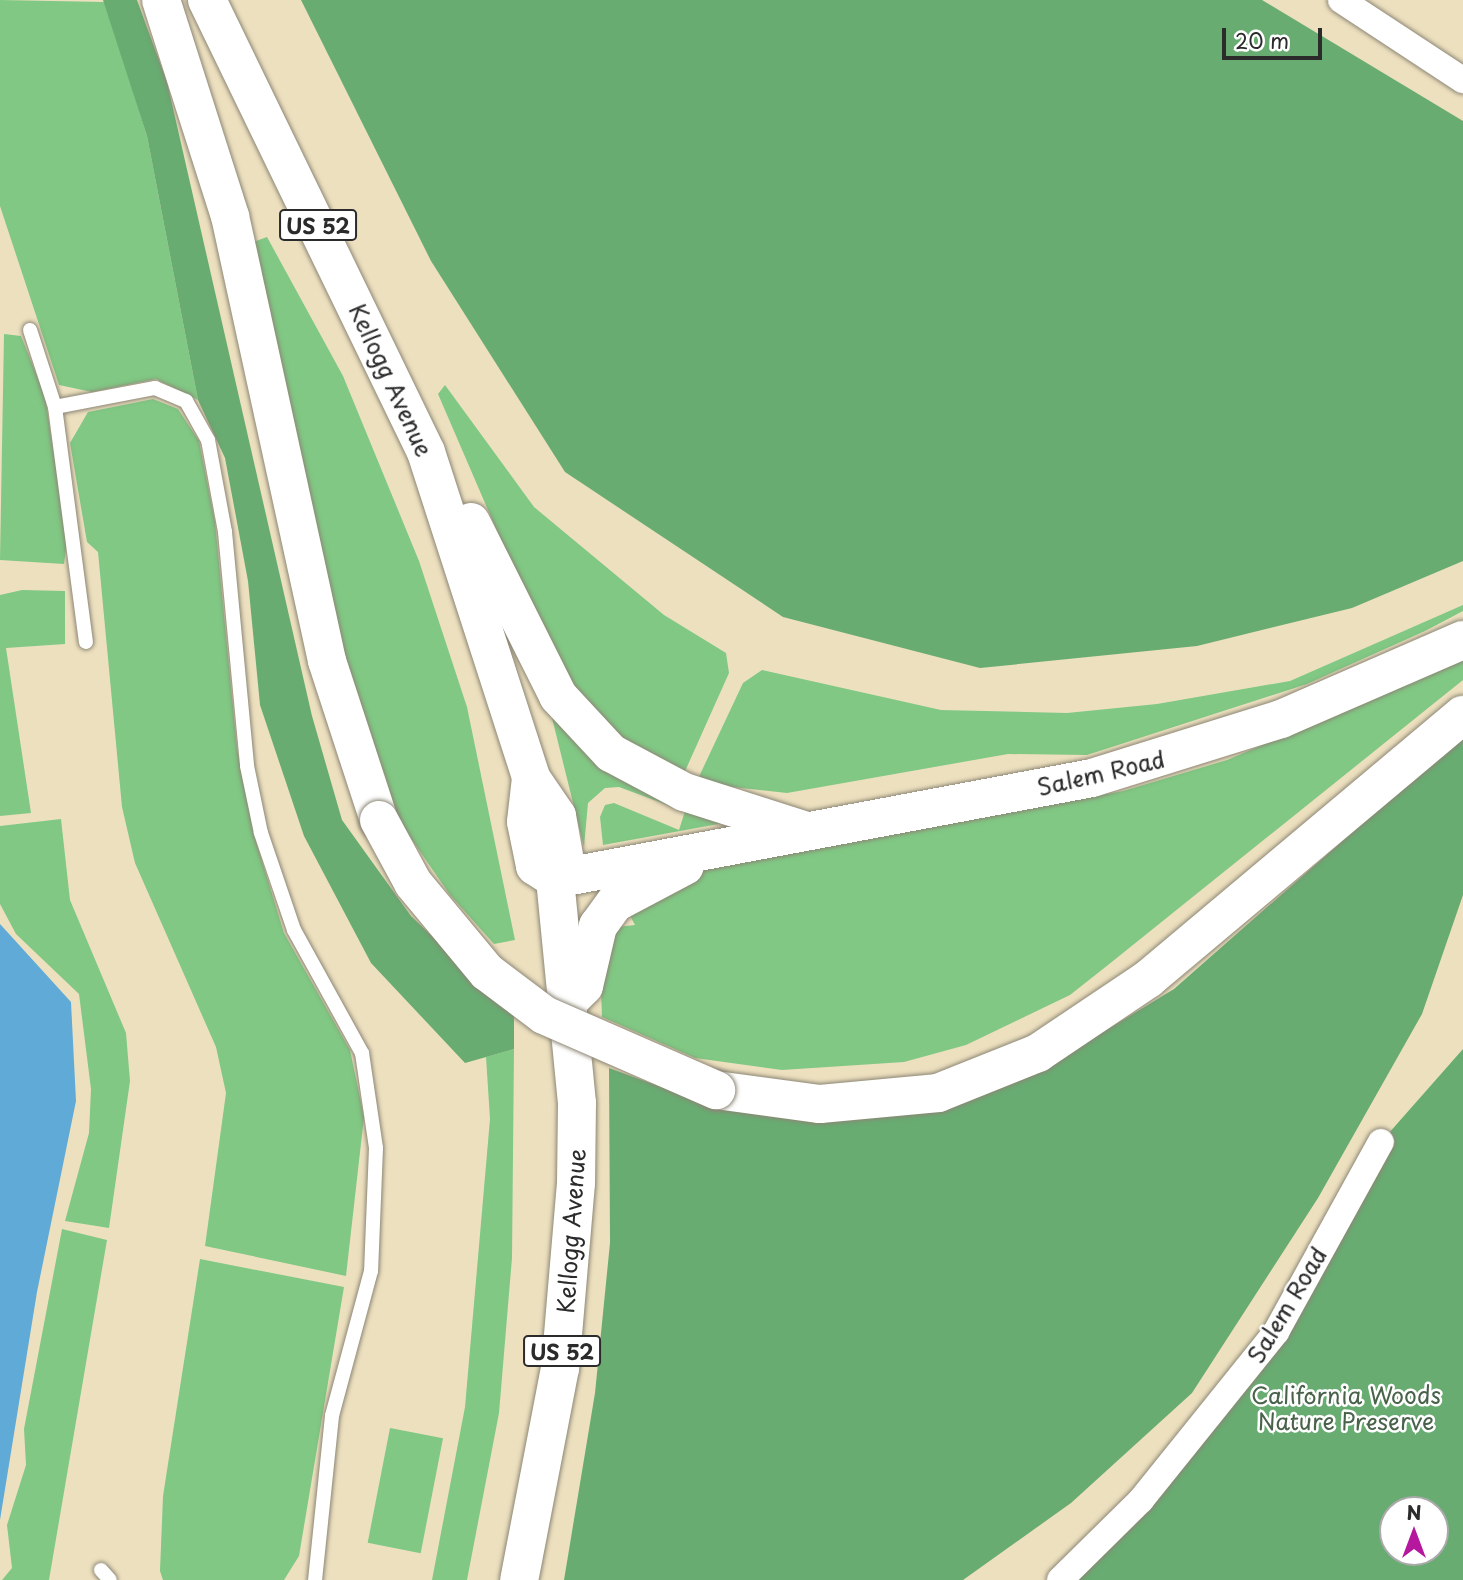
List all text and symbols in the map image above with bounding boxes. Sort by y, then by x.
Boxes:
scale bar [1225,14,1325,58]
text: 20 m [1235,24,1289,56]
road number: US 52 [278,208,358,243]
street label: Kellogg Avenue [344,300,438,460]
street label: Salem Road [1033,745,1169,801]
street label: Kellogg Avenue [551,1148,591,1314]
street label: Salem Road [1241,1241,1333,1369]
road number: US 52 [522,1334,602,1368]
park label: California Woods Nature Preserve [1251,1381,1441,1435]
north arrow [1379,1496,1449,1566]
text: N [1406,1498,1422,1526]

